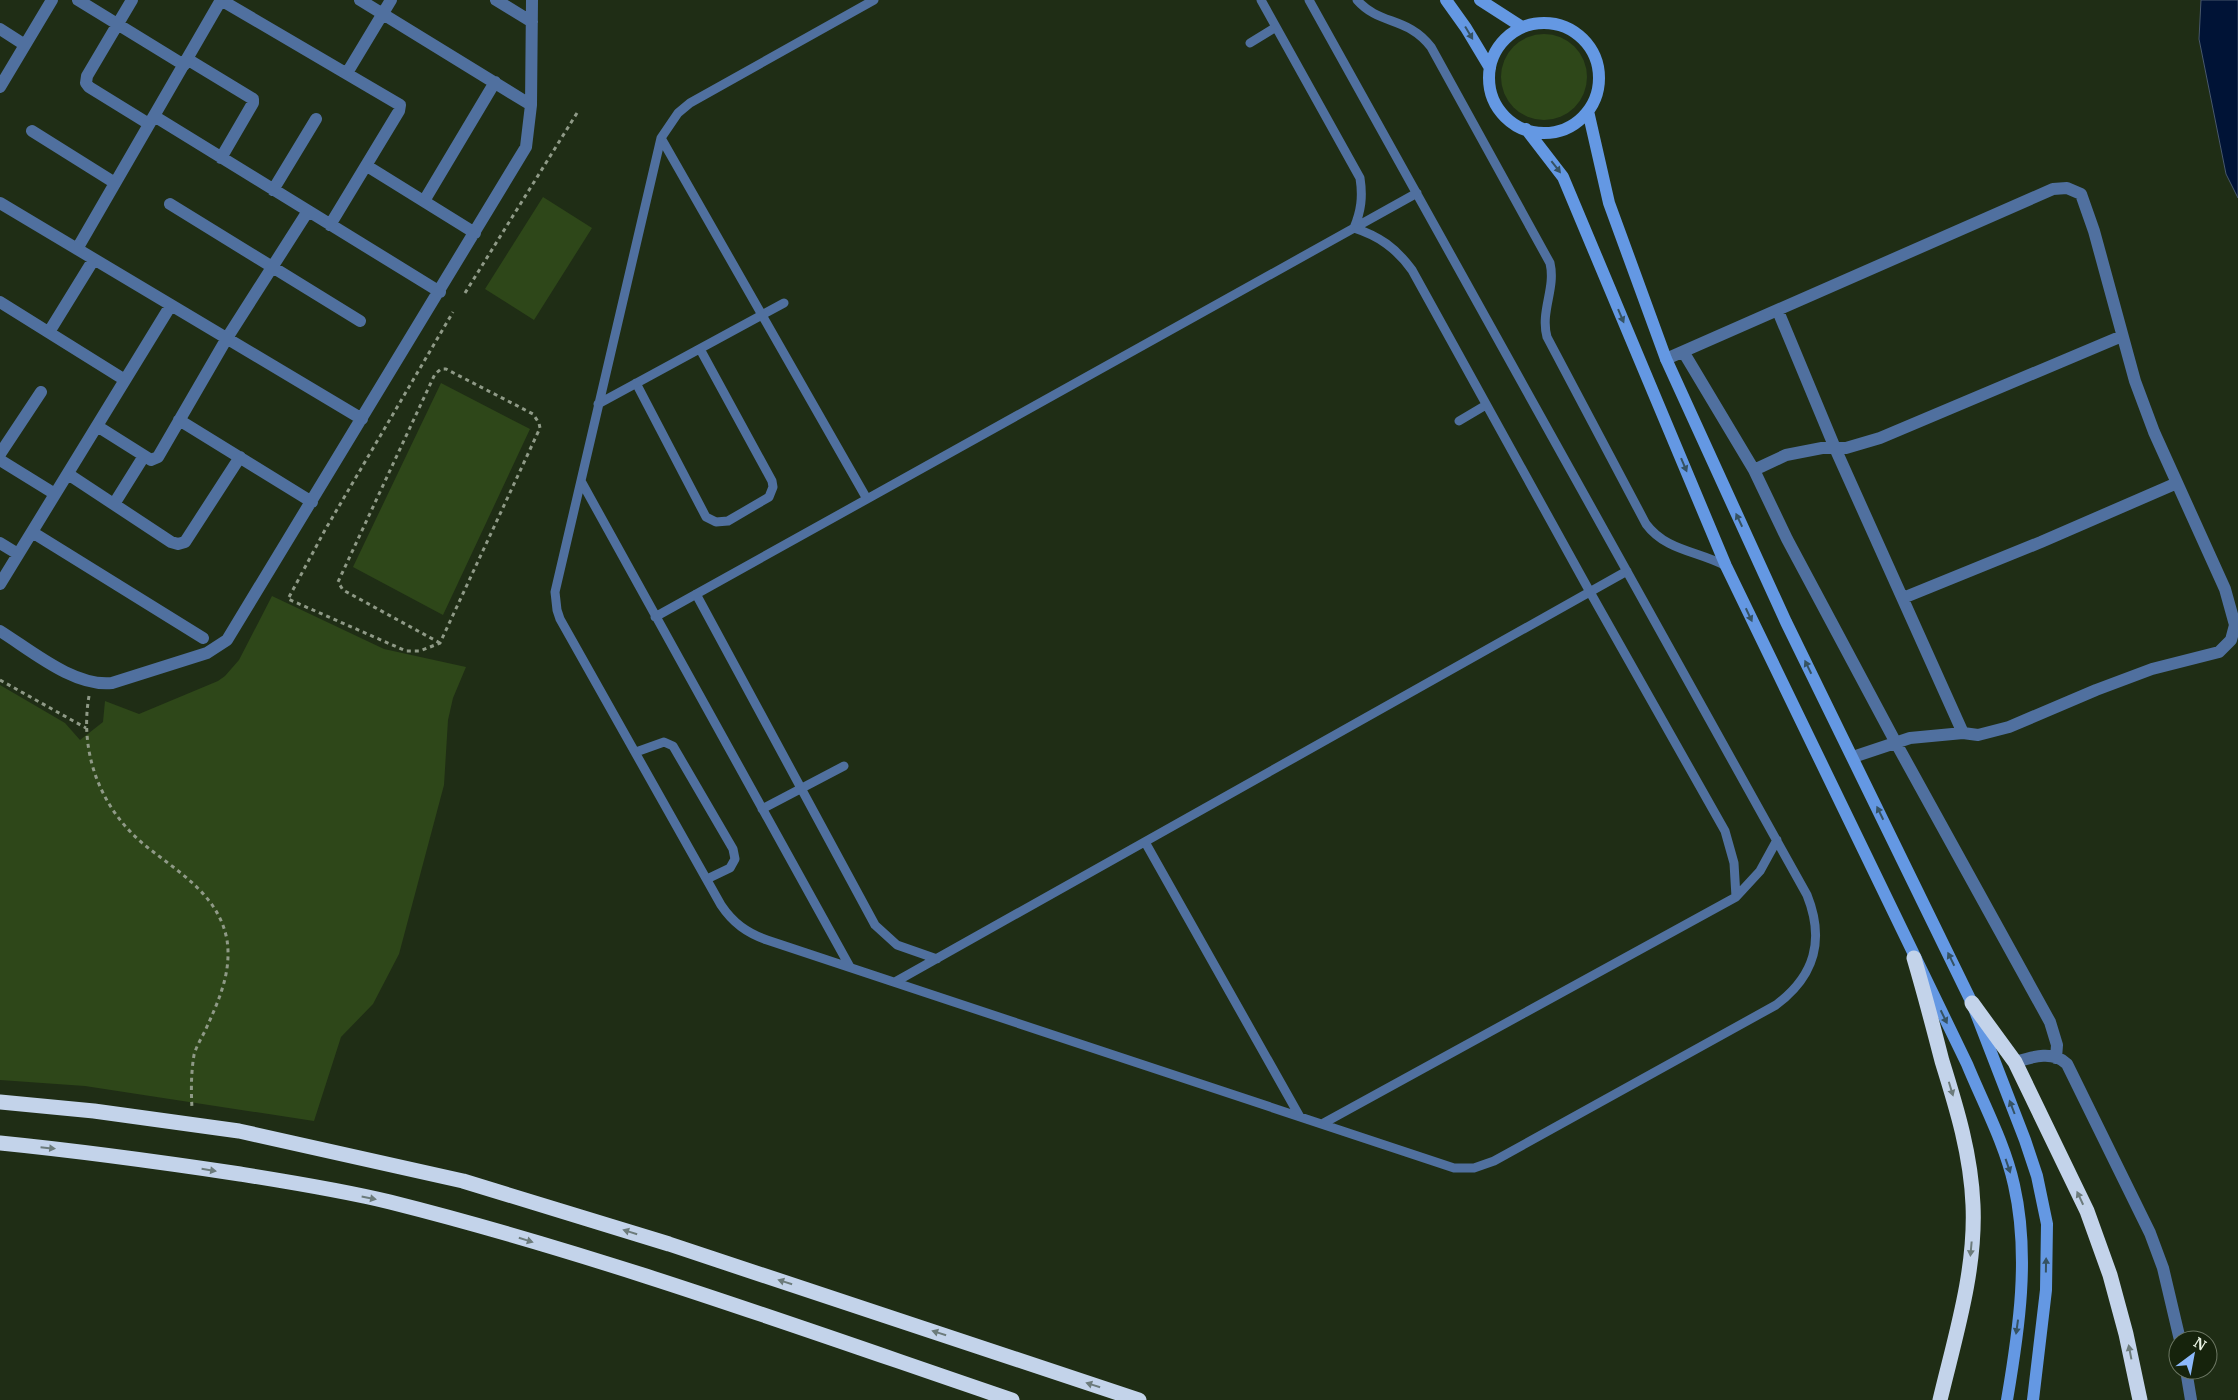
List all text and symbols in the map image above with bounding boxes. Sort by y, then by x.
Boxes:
one-way arrow [1465,27,1474,40]
one-way arrow [1550,160,1561,173]
one-way arrow [1618,309,1626,323]
one-way arrow [1681,458,1689,472]
one-way arrow [1735,513,1743,527]
one-way arrow [1745,608,1753,622]
one-way arrow [1804,660,1812,674]
one-way arrow [1876,805,1884,820]
one-way arrow [1947,952,1955,966]
one-way arrow [1940,1010,1948,1024]
one-way arrow [1948,1081,1956,1096]
one-way arrow [2008,1100,2015,1115]
one-way arrow [41,1144,57,1152]
one-way arrow [2005,1159,2012,1174]
one-way arrow [202,1166,218,1174]
one-way arrow [2076,1191,2084,1205]
one-way arrow [362,1194,377,1202]
one-way arrow [623,1227,638,1235]
one-way arrow [519,1236,534,1244]
one-way arrow [1966,1241,1974,1257]
one-way arrow [2042,1256,2050,1272]
one-way arrow [777,1278,792,1286]
one-way arrow [2013,1319,2021,1335]
one-way arrow [931,1329,946,1337]
north arrow [2168,1330,2218,1380]
text: N [2190,1333,2209,1355]
one-way arrow [2126,1345,2134,1360]
one-way arrow [1086,1380,1101,1388]

